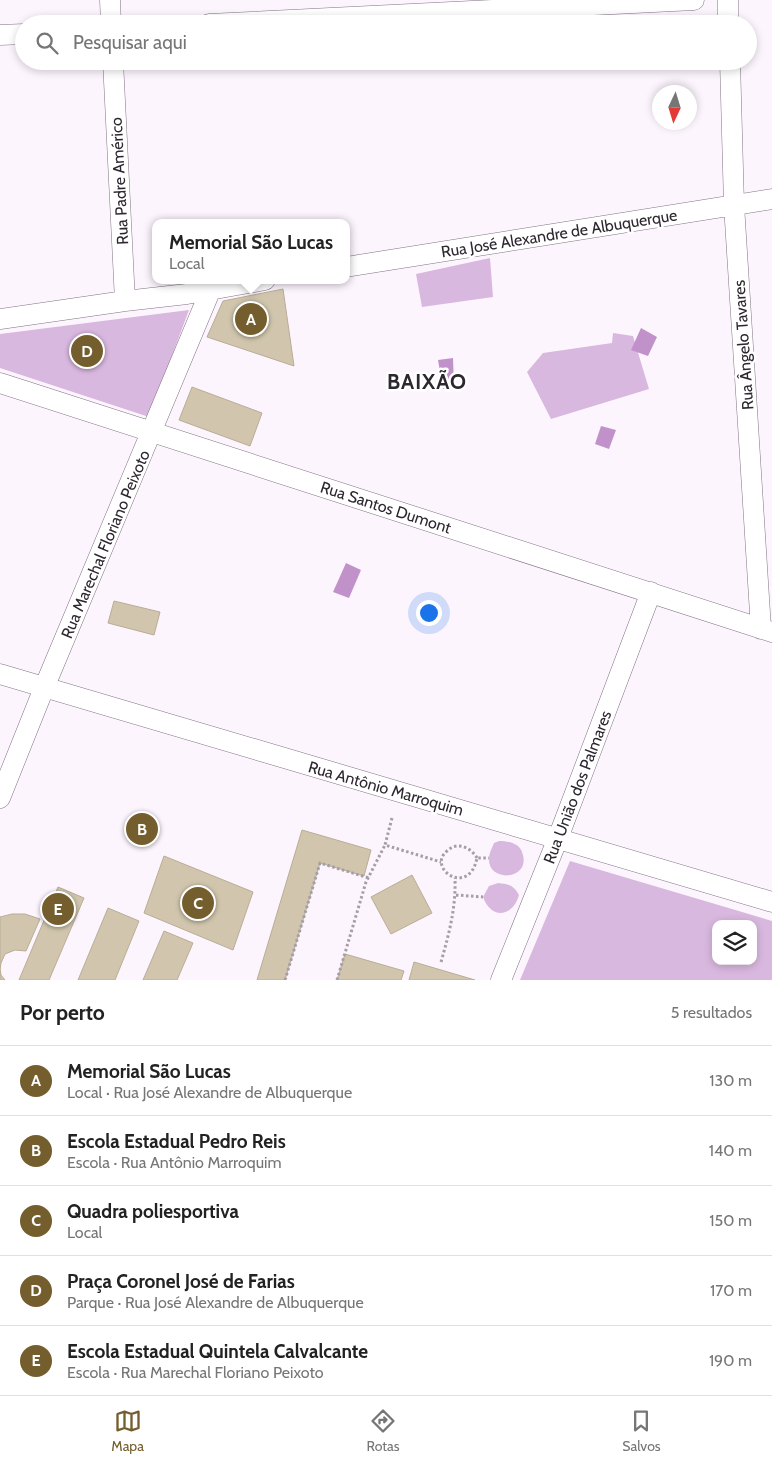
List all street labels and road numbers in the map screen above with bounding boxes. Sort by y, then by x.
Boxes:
street label: Rua Padre Américo [107,117,132,245]
street label: Rua José Alexandre de Albuquerque [440,205,678,262]
street label: Rua Ângelo Tavares [729,279,758,411]
street label: Rua Marechal Floriano Peixoto [57,447,154,641]
street label: Rua Santos Dumont [318,477,454,538]
street label: Rua União dos Palmares [539,708,616,866]
street label: Rua Antônio Marroquim [306,757,466,820]

